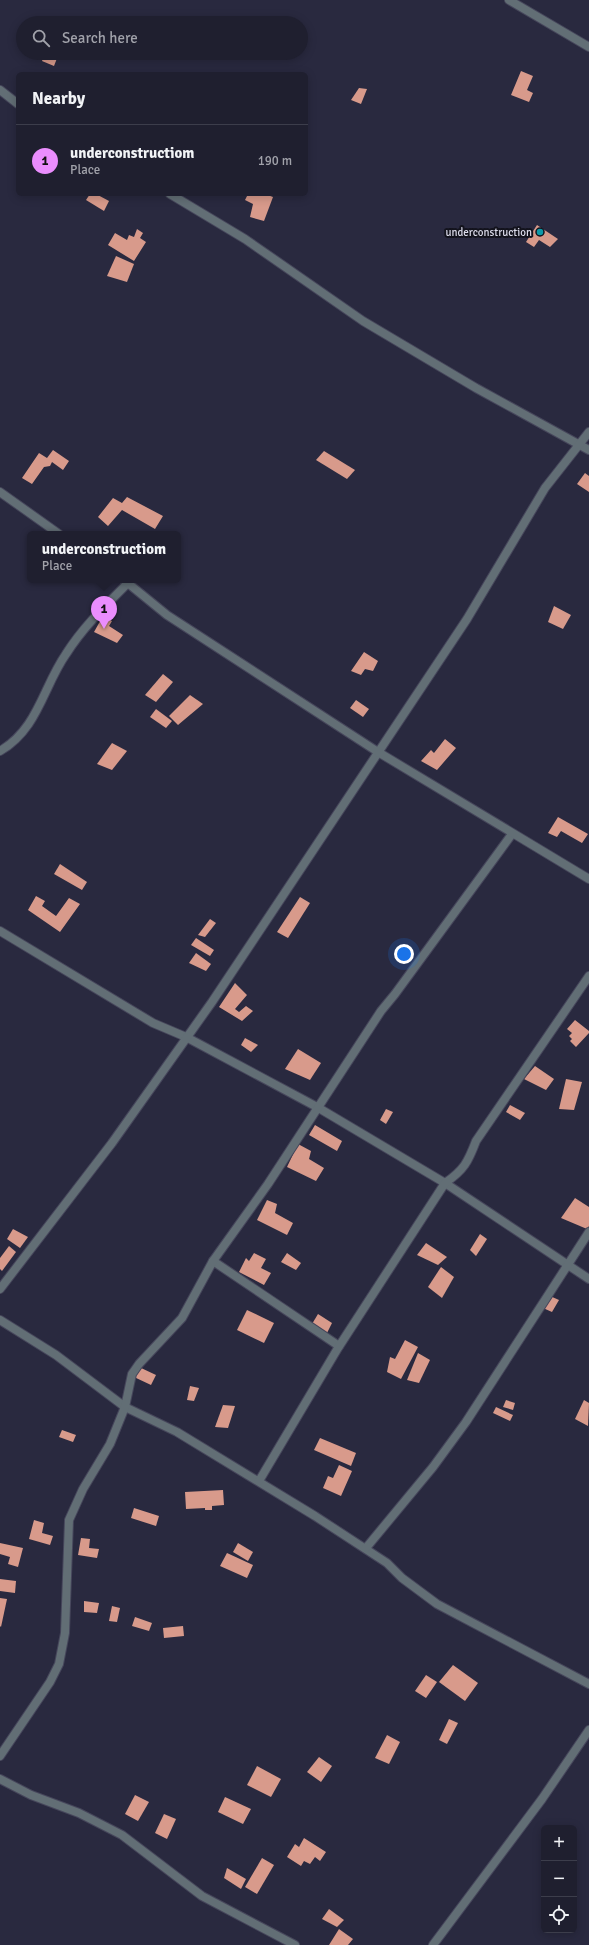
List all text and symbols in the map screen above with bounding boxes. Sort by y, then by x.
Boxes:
search box [16,16,308,60]
icon: search [30,27,52,49]
text: Search here [62,29,138,47]
text: Nearby [32,88,85,109]
text: underconstructiom [70,144,194,162]
text: 1 [41,153,49,169]
text: 190 m [258,153,292,169]
text: Place [70,162,100,178]
place label: underconstruction [445,226,532,239]
marker: underconstruction [535,227,545,237]
popup [27,531,181,583]
text: underconstructiom [42,540,166,558]
text: Place [42,558,72,574]
pin: 1 [91,596,117,629]
your location [394,944,414,964]
map controls [541,1825,577,1933]
button: + [541,1825,577,1861]
button: − [541,1861,577,1897]
button: locate [541,1897,577,1933]

